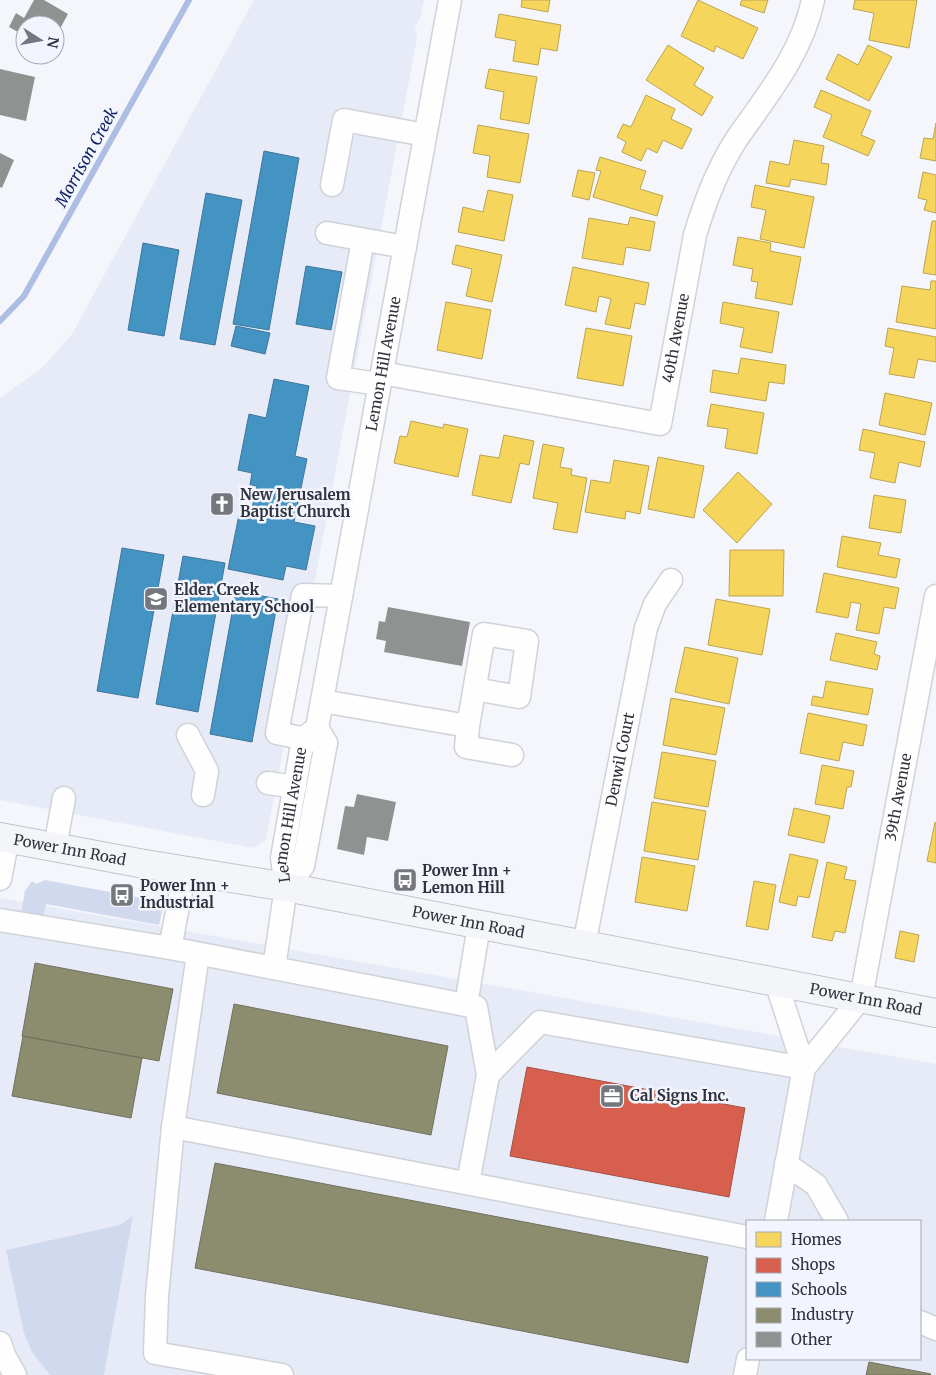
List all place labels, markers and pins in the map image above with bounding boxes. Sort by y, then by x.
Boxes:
place label: New Jerusalem Baptist Church [240,485,351,521]
church icon: New Jerusalem Baptist Church [209,491,235,517]
place label: Elder Creek Elementary School [174,580,314,616]
school or university icon: Elder Creek Elementary School [143,586,169,612]
place label: Power Inn + Lemon Hill [422,861,512,897]
bus stop icon: Power Inn + Lemon Hill [392,867,418,893]
place label: Power Inn + Industrial [140,876,230,912]
bus stop icon: Power Inn + Industrial [109,882,135,908]
office icon: Cal Signs Inc. [599,1083,625,1109]
place label: Cal Signs Inc. [630,1086,729,1105]

